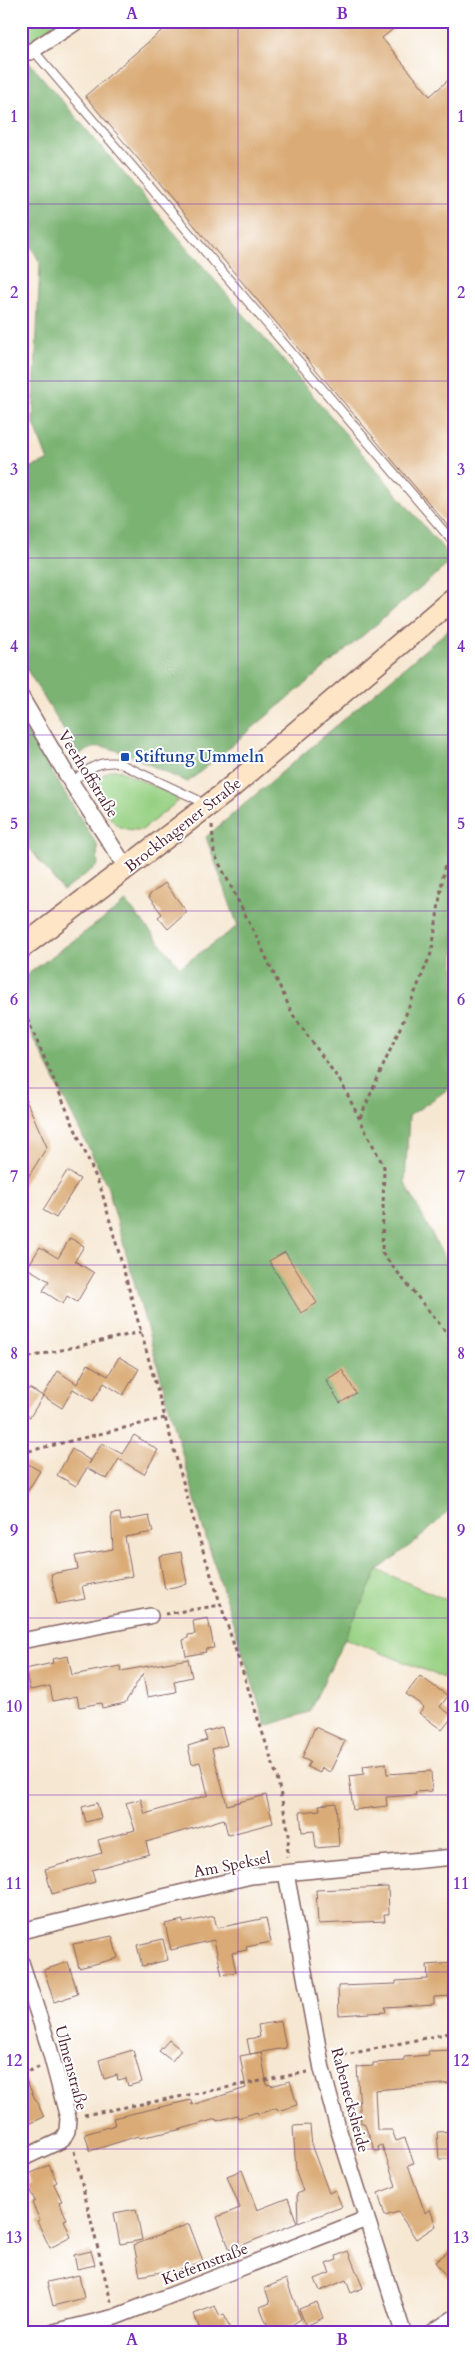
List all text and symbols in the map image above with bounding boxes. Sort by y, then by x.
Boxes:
text: A [126,3,138,25]
text: B [336,3,348,25]
text: 1 [10,106,18,128]
text: 1 [457,106,465,128]
text: 2 [10,282,18,304]
text: 2 [457,282,465,304]
text: 3 [10,459,18,481]
text: 3 [457,459,465,481]
text: 4 [10,636,18,658]
text: 4 [457,636,465,658]
street label: Veerhoffstraße [52,726,124,822]
place label: Stiftung Ummeln [135,746,265,768]
marker: Stiftung Ummeln [119,751,131,763]
street label: Brockhagener Straße [120,773,246,877]
text: 5 [10,813,18,835]
text: 5 [457,813,465,835]
text: 6 [10,989,18,1011]
text: 6 [457,989,465,1011]
text: 7 [10,1166,18,1188]
text: 7 [457,1166,465,1188]
text: 8 [10,1343,18,1365]
text: 8 [457,1343,465,1365]
text: 9 [10,1520,18,1542]
text: 9 [457,1520,465,1542]
text: 10 [6,1696,22,1718]
text: 10 [453,1696,469,1718]
street label: Am Speksel [191,1847,273,1883]
text: 11 [6,1873,22,1895]
text: 11 [453,1873,469,1895]
street label: Ulmenstraße [49,2023,93,2113]
street label: Rabenecksheide [325,2045,375,2155]
text: 12 [6,2050,22,2072]
text: 12 [453,2050,469,2072]
text: 13 [6,2227,22,2249]
text: 13 [453,2227,469,2249]
street label: Kiefernstraße [159,2237,251,2291]
text: A [126,2329,138,2351]
text: B [336,2329,348,2351]

